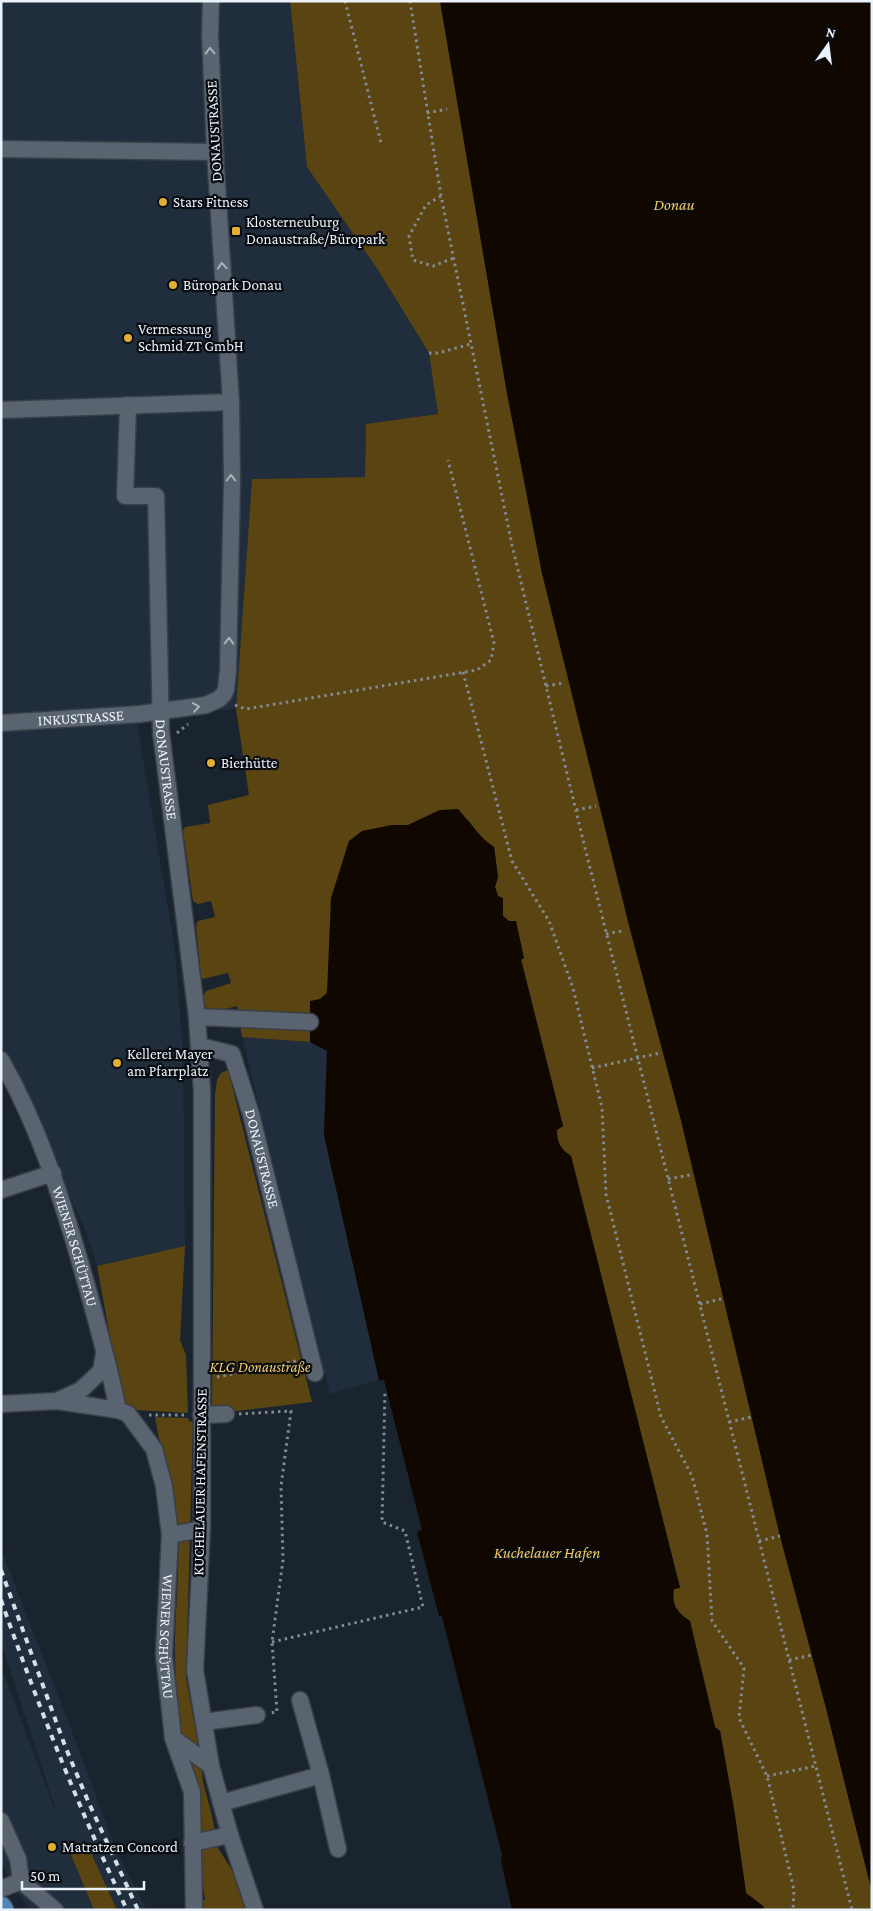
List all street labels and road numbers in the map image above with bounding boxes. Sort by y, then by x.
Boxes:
street label: DONAUSTRASSE [203,80,225,182]
street label: INKUSTRASSE [37,707,124,729]
street label: DONAUSTRASSE [153,719,180,821]
street label: DONAUSTRASSE [242,1107,282,1210]
street label: WIENER SCHÜTTAU [49,1184,100,1309]
street label: KUCHELAUER HAFENSTRASSE [190,1388,210,1576]
street label: WIENER SCHÜTTAU [156,1574,177,1700]

